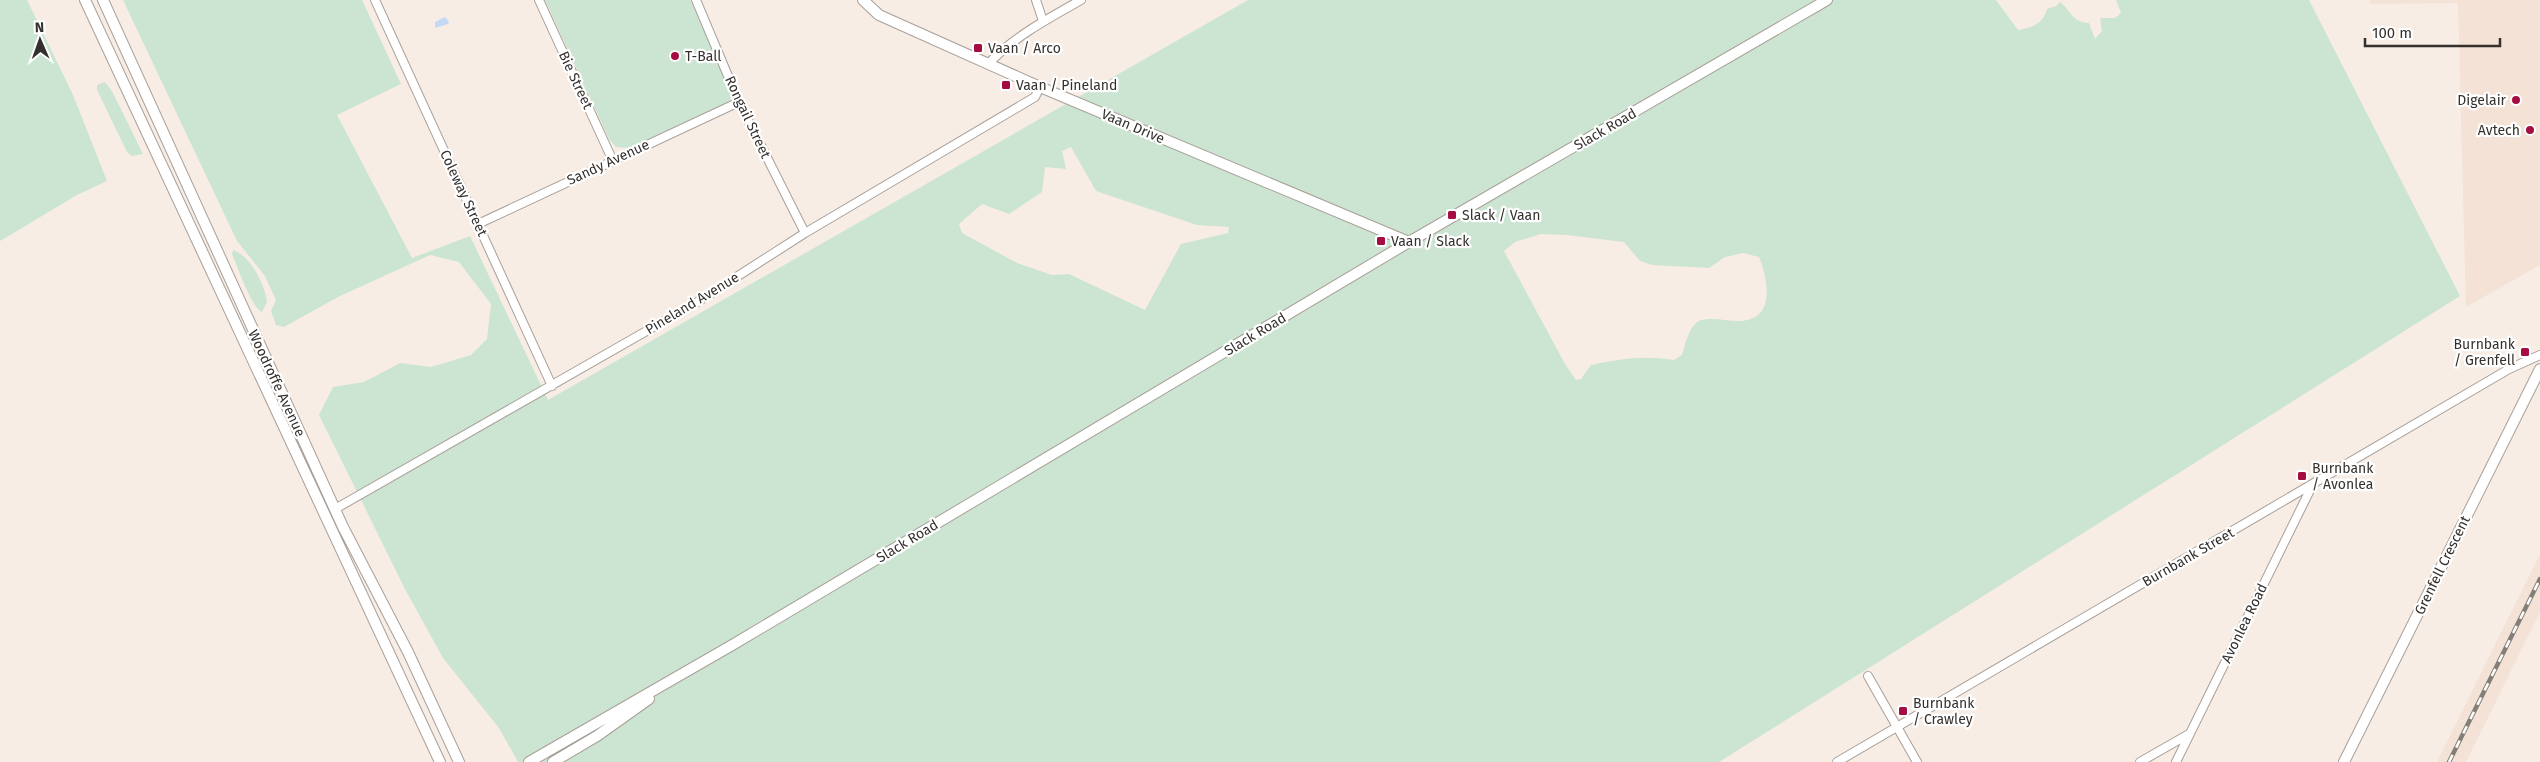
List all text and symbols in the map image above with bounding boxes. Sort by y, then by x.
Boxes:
north arrow [15,15,65,65]
scale bar [2365,15,2500,47]
text: N [35,19,45,36]
text: 100 m [2372,24,2412,42]
place label: Vaan / Arco [988,40,1061,57]
marker: Vaan / Arco [972,42,984,54]
place label: T-Ball [685,48,721,65]
street label: Bie Street [555,49,597,113]
marker: T-Ball [669,50,681,62]
street label: Rongail Street [721,73,774,162]
place label: Vaan / Pineland [1016,77,1117,94]
marker: Vaan / Pineland [1000,79,1012,91]
place label: Digelair [2457,92,2507,109]
marker: Digelair [2510,94,2522,106]
street label: Slack Road [1571,105,1639,154]
street label: Vaan Drive [1099,106,1167,147]
place label: Avtech [2478,122,2520,139]
marker: Avtech [2524,124,2536,136]
street label: Sandy Avenue [564,136,652,189]
street label: Coleway Street [436,147,491,240]
place label: Slack / Vaan [1462,207,1540,224]
marker: Slack / Vaan [1446,209,1458,221]
place label: Vaan / Slack [1391,233,1470,250]
marker: Vaan / Slack [1375,235,1387,247]
street label: Pineland Avenue [642,269,742,338]
street label: Slack Road [1221,309,1289,360]
street label: Woodroffe Avenue [244,327,309,440]
place label: Burnbank / Grenfell [2454,336,2516,369]
marker: Burnbank / Grenfell [2519,346,2531,358]
place label: Burnbank / Avonlea [2312,460,2374,493]
marker: Burnbank / Avonlea [2296,470,2308,482]
street label: Grenfell Crescent [2411,512,2474,617]
street label: Slack Road [873,516,941,567]
street label: Burnbank Street [2139,524,2238,591]
street label: Avonlea Road [2218,581,2271,666]
place label: Burnbank / Crawley [1913,695,1975,728]
marker: Burnbank / Crawley [1897,705,1909,717]

